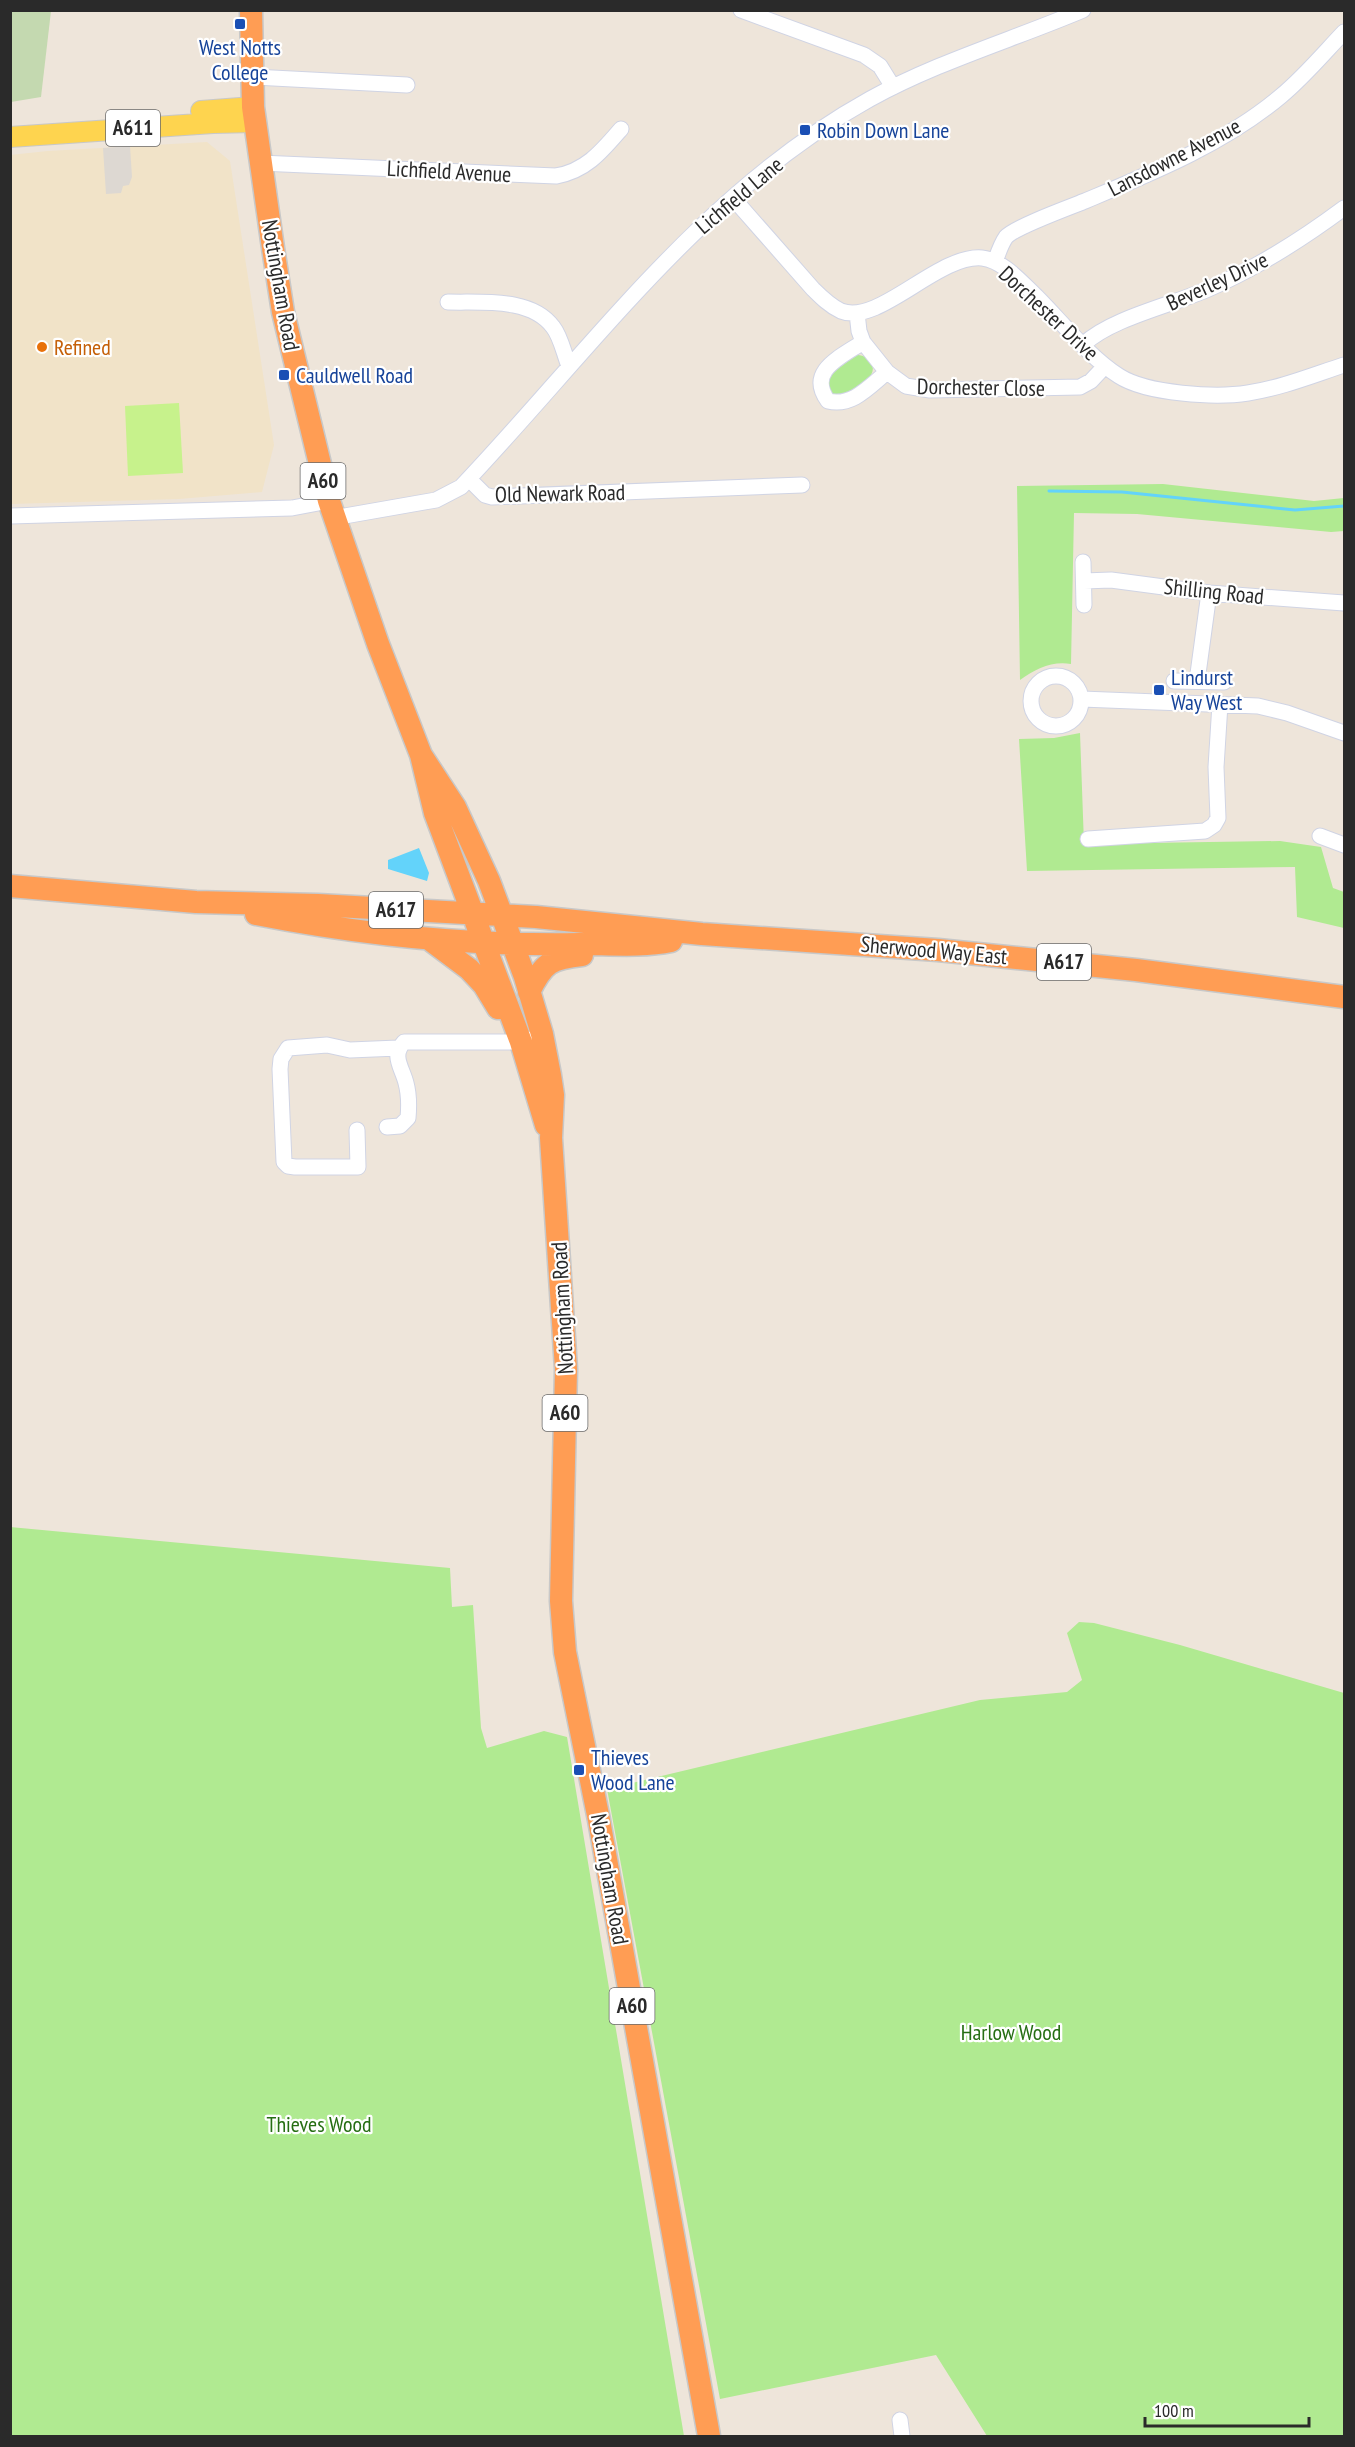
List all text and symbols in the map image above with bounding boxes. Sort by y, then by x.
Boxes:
marker: West Notts College [233,17,247,31]
place label: West Notts College [199,33,281,86]
road number: A611 [106,110,160,146]
street label: Lansdowne Avenue [1103,112,1245,202]
place label: Robin Down Lane [817,116,949,144]
marker: Robin Down Lane [798,123,812,137]
street label: Lichfield Lane [689,150,789,240]
street label: Lichfield Avenue [386,154,512,188]
street label: Nottingham Road [256,217,306,353]
street label: Beverley Drive [1162,245,1272,317]
street label: Dorchester Drive [993,260,1105,366]
place label: Refined [54,333,111,361]
marker: Refined [35,340,49,354]
place label: Cauldwell Road [296,361,413,389]
marker: Cauldwell Road [277,368,291,382]
street label: Dorchester Close [917,372,1045,402]
road number: A60 [300,463,346,499]
street label: Old Newark Road [495,478,625,508]
street label: Shilling Road [1163,572,1265,610]
place label: Lindurst Way West [1171,663,1242,716]
marker: Lindurst Way West [1152,683,1166,697]
road number: A617 [369,892,423,928]
street label: Sherwood Way East [860,930,1008,970]
road number: A617 [1037,944,1091,980]
street label: Nottingham Road [545,1241,579,1375]
road number: A60 [542,1395,588,1431]
place label: Thieves Wood Lane [591,1743,675,1796]
marker: Thieves Wood Lane [572,1763,586,1777]
street label: Nottingham Road [585,1811,635,1947]
road number: A60 [610,1988,654,2024]
park label: Harlow Wood [961,2018,1061,2046]
park label: Thieves Wood [267,2110,371,2138]
scale bar [1145,2390,1308,2428]
text: 100 m [1154,2399,1194,2422]

